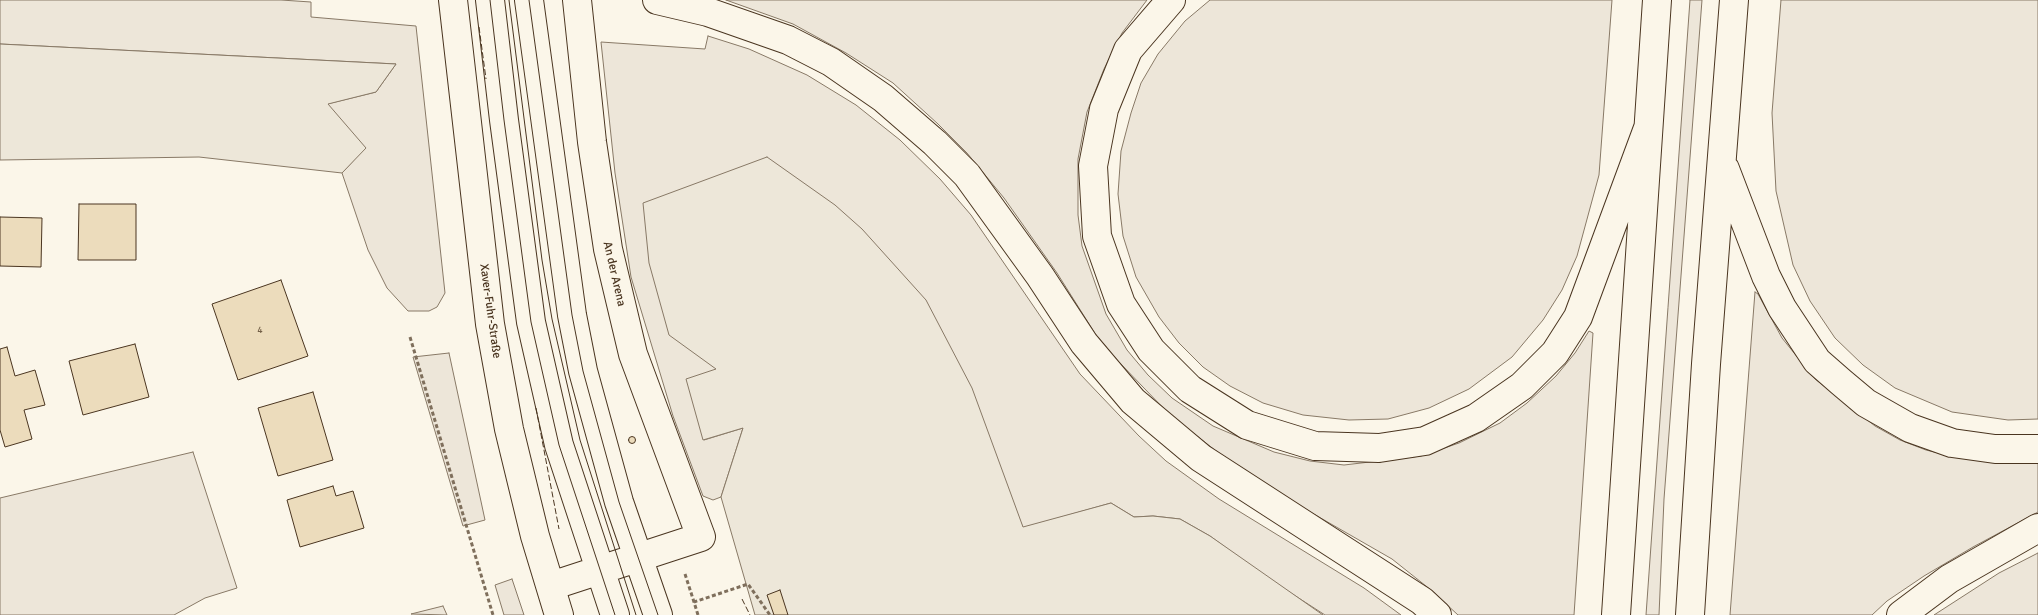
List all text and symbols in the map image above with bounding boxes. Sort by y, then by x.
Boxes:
street label: An der Arena [600,240,628,308]
street label: Xaver-Fuhr-Straße [476,263,504,359]
house number: 4 [257,324,263,336]

